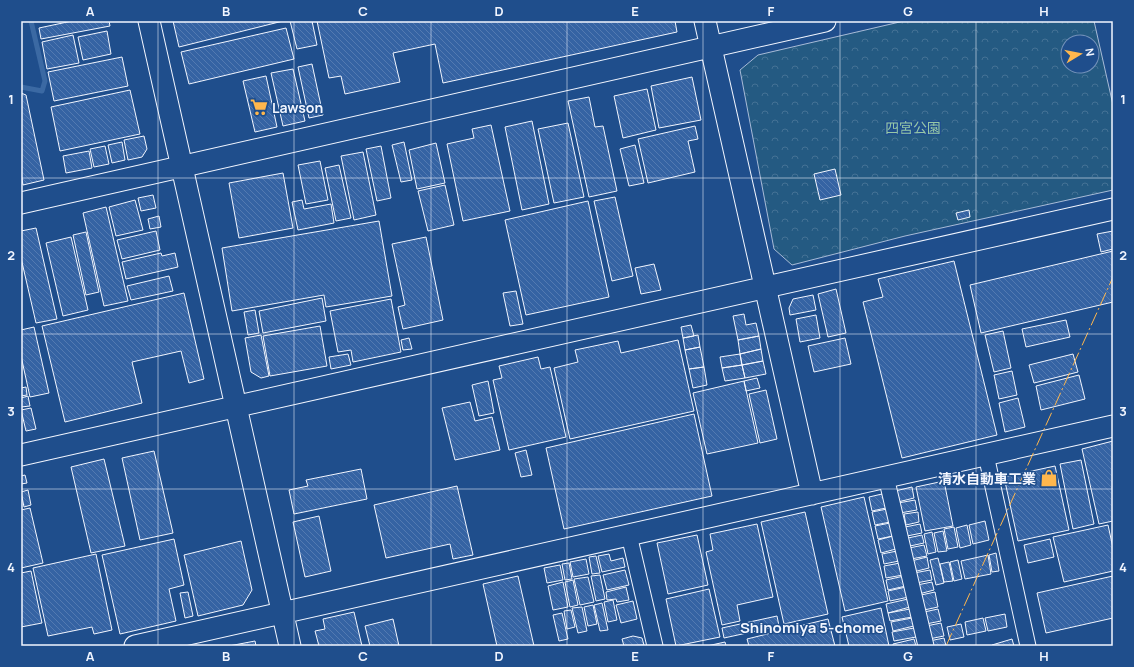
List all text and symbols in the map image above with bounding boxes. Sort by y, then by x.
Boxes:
text: A [86,2,95,20]
text: B [222,2,230,20]
text: C [358,2,368,20]
text: D [494,2,504,20]
text: E [631,2,639,20]
text: F [768,2,775,20]
text: G [903,2,913,20]
text: H [1039,2,1049,20]
north arrow [1060,34,1100,74]
text: N [1082,47,1098,57]
text: 1 [8,90,14,108]
text: 1 [1120,90,1126,108]
supermarket icon: Lawson [249,97,269,117]
place label: Lawson [272,98,323,117]
park label: 四宮公園 [885,118,941,137]
text: 2 [7,246,15,264]
text: 2 [1119,246,1127,264]
text: 3 [7,402,15,420]
text: 3 [1119,402,1127,420]
shop icon: 清水自動車工業 [1039,468,1059,488]
place label: 清水自動車工業 [938,469,1036,488]
text: 4 [7,558,15,576]
text: 4 [1119,558,1127,576]
district label: Shinomiya 5-chome [740,617,884,638]
text: A [86,647,95,665]
text: B [222,647,230,665]
text: C [358,647,368,665]
text: D [494,647,504,665]
text: E [631,647,639,665]
text: F [768,647,775,665]
text: G [903,647,913,665]
text: H [1039,647,1049,665]

